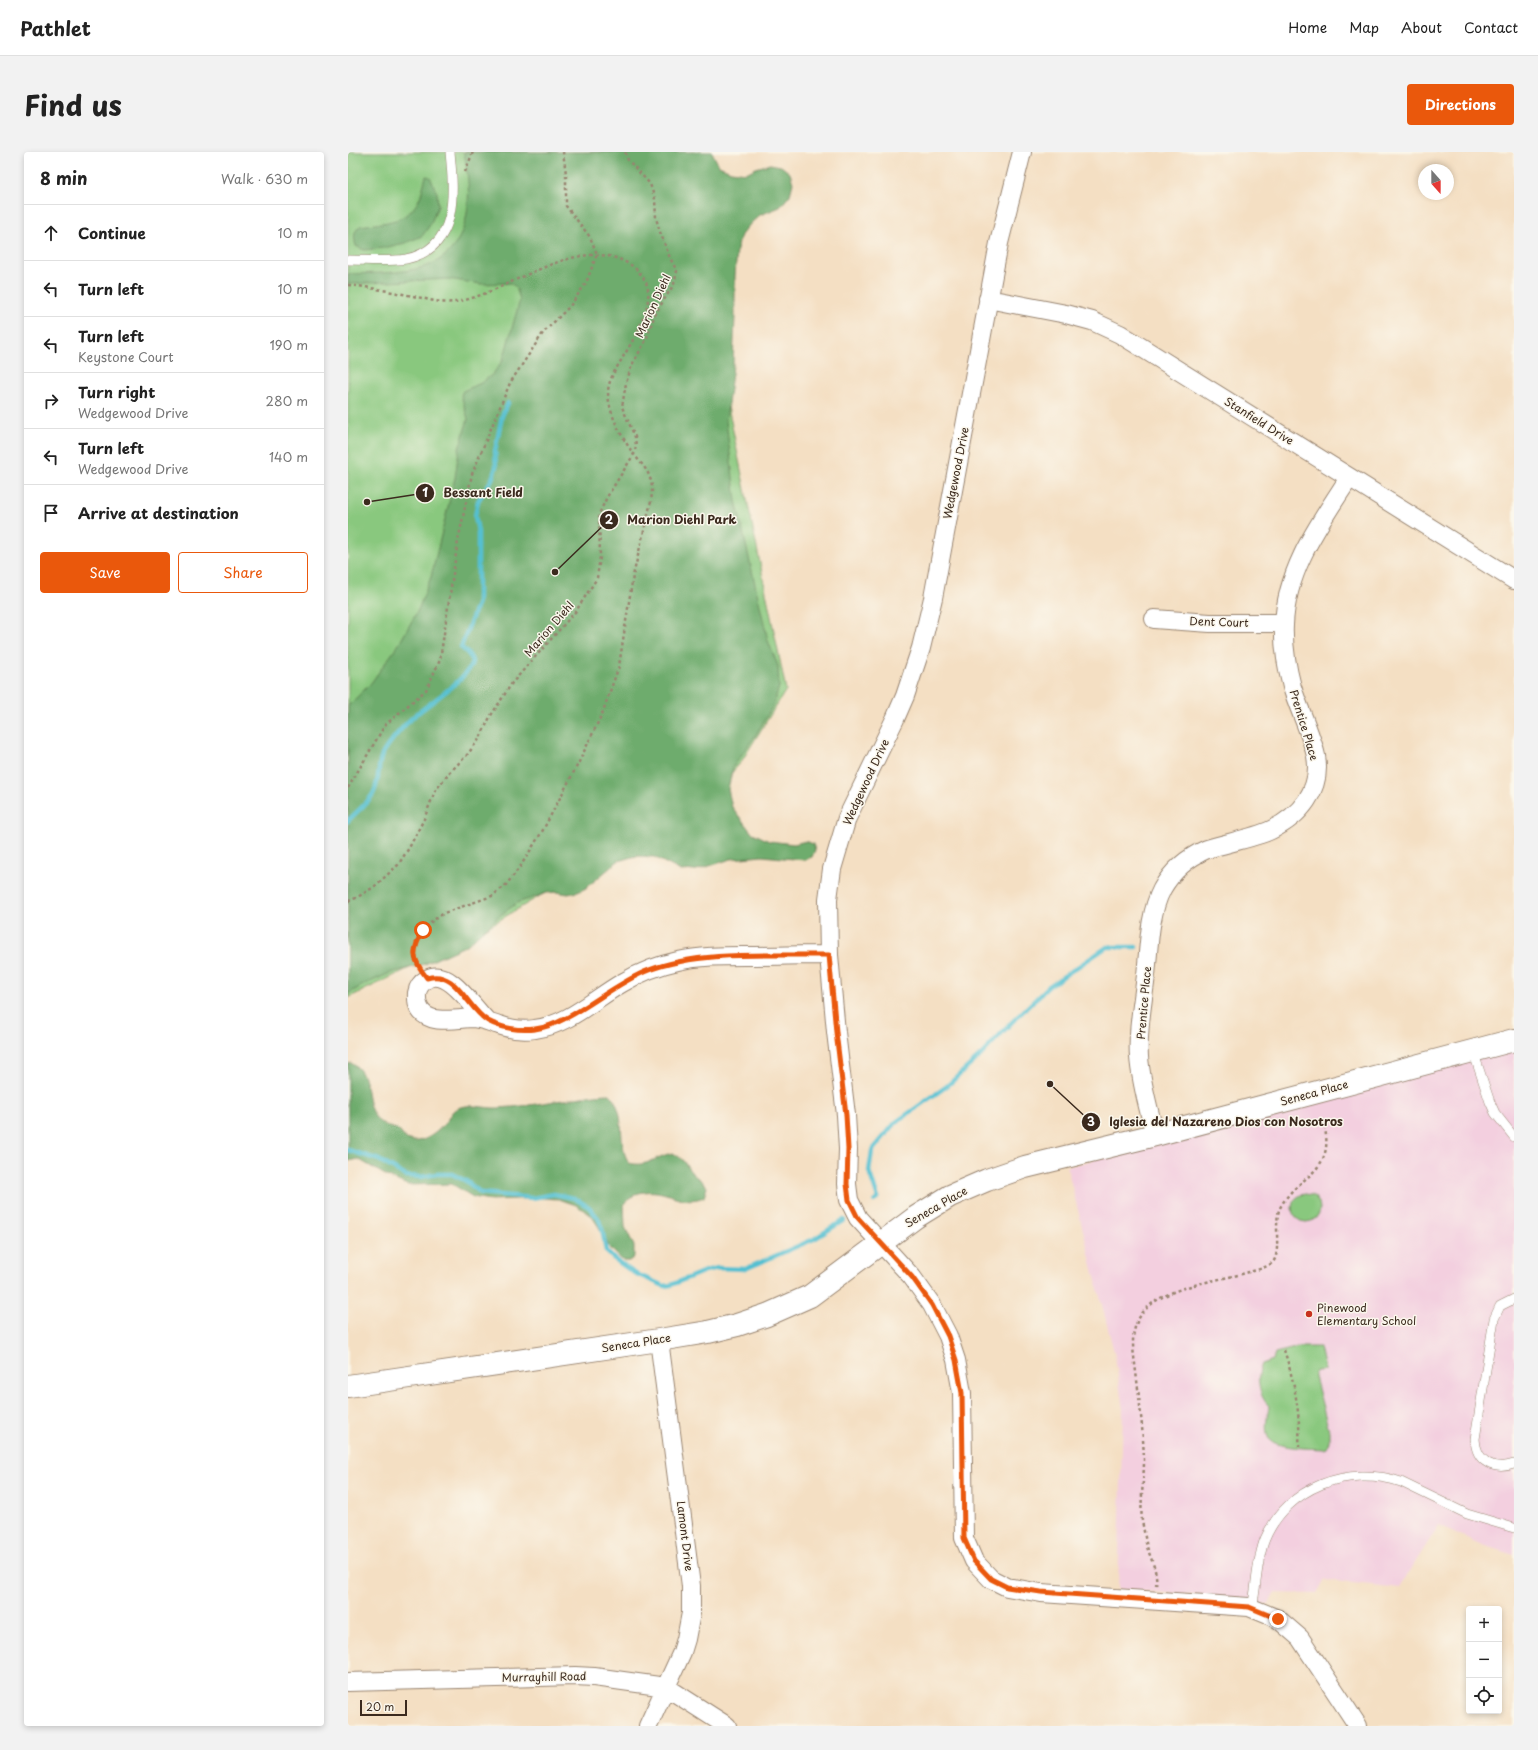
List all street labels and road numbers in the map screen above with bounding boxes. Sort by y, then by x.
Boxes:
street label: Marion Diehl [630,271,675,340]
street label: Stanfield Drive [1221,392,1297,449]
street label: Wedgewood Drive [938,425,973,520]
street label: Marion Diehl [520,597,577,660]
street label: Dent Court [1189,612,1249,631]
street label: Prentice Place [1286,687,1323,763]
street label: Wedgewood Drive [838,736,893,828]
street label: Prentice Place [1132,965,1155,1040]
street label: Seneca Place [1278,1075,1350,1110]
street label: Seneca Place [901,1182,970,1231]
street label: Seneca Place [600,1329,672,1356]
street label: Lamont Drive [673,1500,698,1572]
street label: Murrayhill Road [501,1667,586,1686]

